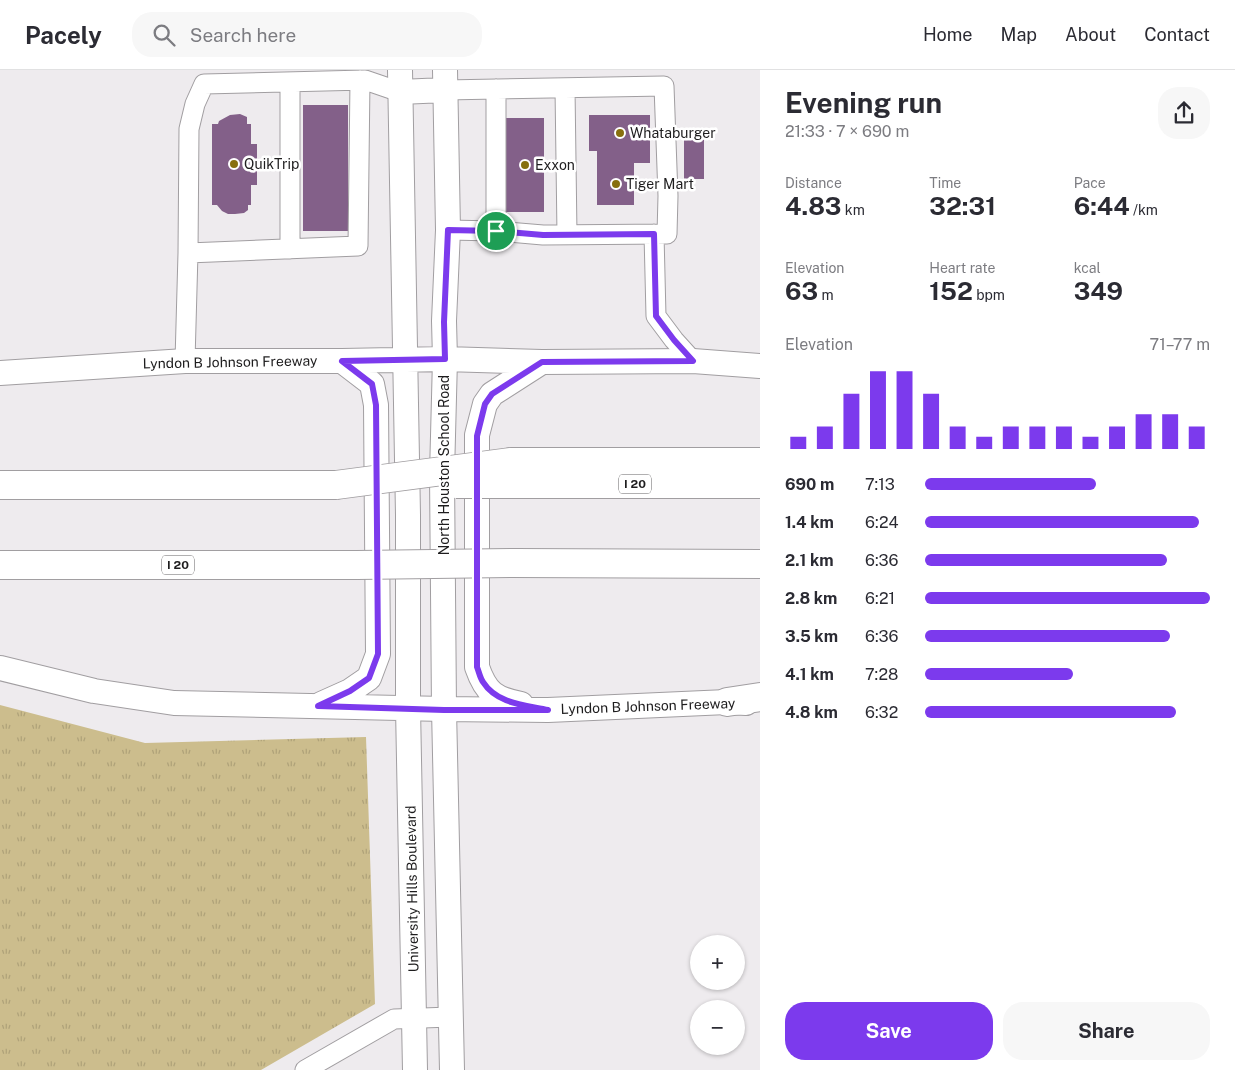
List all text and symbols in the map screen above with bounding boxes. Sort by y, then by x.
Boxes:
search box [132,12,482,57]
text: Pacely [25,21,102,49]
icon: search [150,21,178,49]
text: Search here [190,24,296,46]
text: Home [923,24,973,45]
text: Map [1001,24,1037,45]
text: About [1065,24,1116,45]
text: Contact [1144,24,1210,45]
text: Evening run [785,86,942,119]
button: share [1158,87,1210,139]
text: 21:33 · 7 × 690 m [785,122,909,141]
place label: Whataburger [630,125,716,141]
marker: Whataburger [614,127,626,139]
place label: QuikTrip [244,156,299,172]
place label: Exxon [535,157,575,173]
marker: QuikTrip [228,158,240,170]
marker: Exxon [519,159,531,171]
text: Distance [785,175,842,191]
text: Time [929,175,961,191]
text: Pace [1074,175,1106,191]
place label: Tiger Mart [626,176,694,192]
marker: Tiger Mart [610,178,622,190]
text: 4.83 [785,191,841,221]
text: 32:31 [929,191,996,221]
text: 6:44 [1074,191,1130,221]
text: km [841,202,865,218]
text: /km [1130,202,1158,218]
pin [475,210,517,252]
icon: arrive [482,217,510,245]
text: Elevation [785,260,844,276]
text: Heart rate [929,260,996,276]
text: kcal [1074,260,1101,276]
text: 63 [785,276,818,306]
text: 152 [929,276,973,306]
text: 349 [1074,276,1123,306]
text: m [818,287,834,303]
text: bpm [973,287,1005,303]
text: Elevation [785,335,853,354]
text: 71–77 m [1149,335,1210,354]
street label: Lyndon B Johnson Freeway [142,352,318,372]
street label: North Houston School Road [436,375,452,555]
road number: I 20 [619,474,651,494]
text: 690 m [785,475,834,494]
text: 7:13 [865,475,895,494]
text: 1.4 km [785,513,834,532]
text: 6:24 [865,513,898,532]
text: 2.1 km [785,551,834,570]
text: 6:36 [865,551,899,570]
road number: I 20 [162,556,194,574]
text: 2.8 km [785,589,837,608]
text: 6:21 [865,589,895,608]
text: 3.5 km [785,627,838,646]
text: 6:36 [865,627,899,646]
text: 4.1 km [785,665,834,684]
text: 7:28 [865,665,898,684]
street label: Lyndon B Johnson Freeway [560,695,736,717]
text: 4.8 km [785,703,838,722]
text: 6:32 [865,703,898,722]
street label: University Hills Boulevard [403,805,421,973]
map controls [690,935,745,1055]
button: + [690,935,745,990]
button: − [690,1000,745,1055]
button: Save [785,1002,993,1060]
button: Share [1003,1002,1210,1060]

